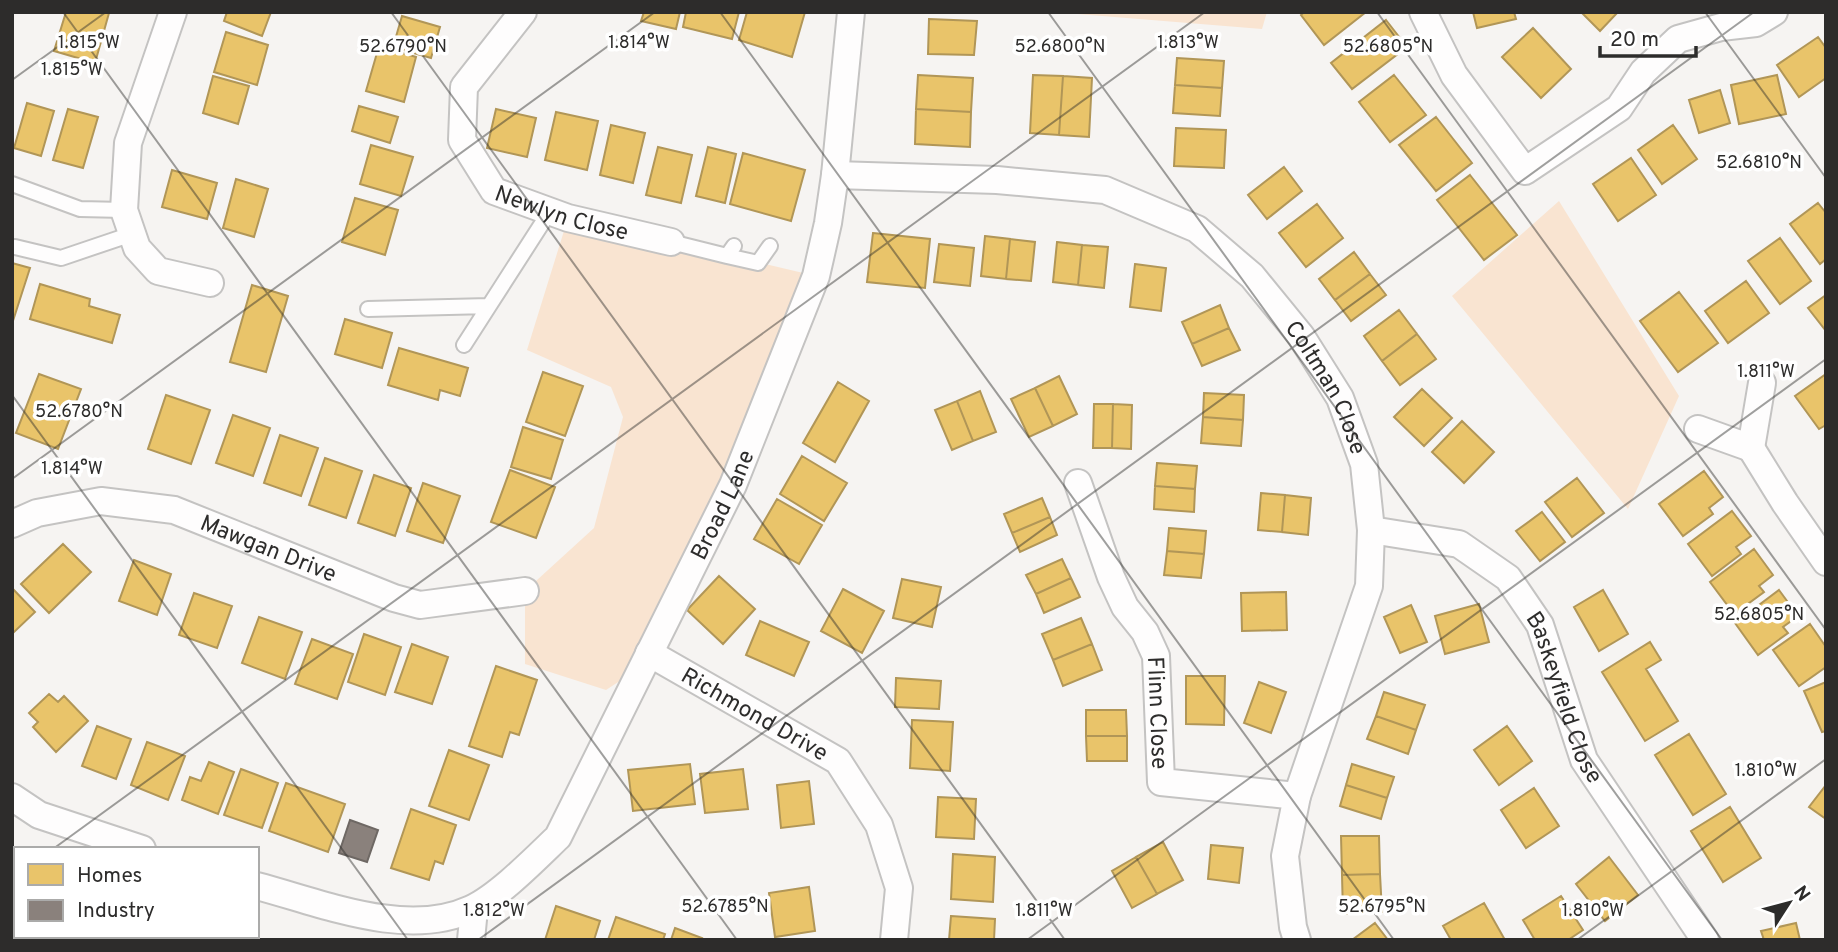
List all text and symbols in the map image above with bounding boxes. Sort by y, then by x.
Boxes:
scale bar [1600,14,1696,58]
text: 20 m [1610,27,1659,54]
text: 1.815°W [58,32,120,55]
text: 1.814°W [608,32,670,55]
text: 1.813°W [1157,32,1219,55]
text: 52.6790°N [359,36,447,59]
text: 52.6800°N [1015,36,1105,59]
text: 52.6805°N [1343,36,1433,59]
text: 1.815°W [41,59,103,82]
text: 52.6810°N [1716,152,1802,175]
street label: Newlyn Close [490,180,631,249]
street label: Coltman Close [1277,316,1371,459]
text: 1.811°W [1737,361,1795,384]
text: 52.6780°N [35,401,123,424]
street label: Broad Lane [686,446,762,566]
text: 1.814°W [41,458,103,481]
street label: Mawgan Drive [195,510,340,590]
text: 52.6805°N [1714,604,1804,627]
street label: Baskeyfield Close [1518,607,1608,790]
street label: Flinn Close [1139,656,1172,770]
street label: Richmond Drive [675,662,832,769]
text: 1.810°W [1735,760,1797,783]
legend [14,847,259,938]
text: Homes [77,863,142,890]
north arrow [1754,868,1824,938]
text: N [1787,882,1815,907]
text: 52.6785°N [681,896,769,919]
text: 52.6795°N [1338,896,1426,919]
text: Industry [77,898,155,925]
text: 1.812°W [463,900,525,923]
text: 1.811°W [1015,900,1073,923]
text: 1.810°W [1562,900,1624,923]

